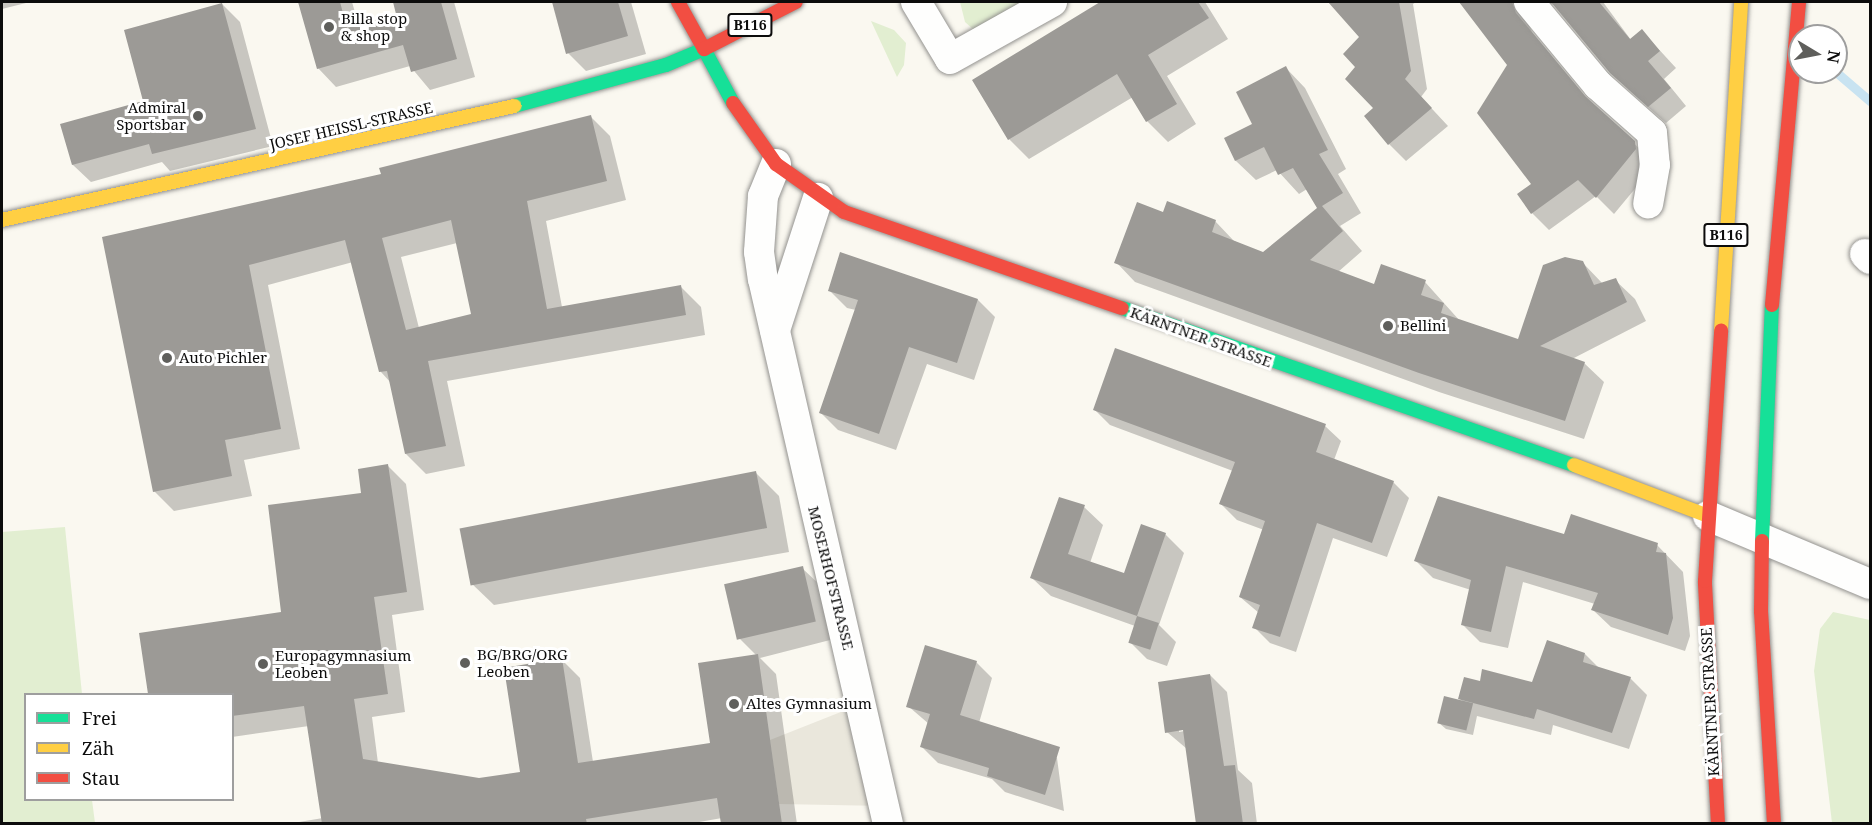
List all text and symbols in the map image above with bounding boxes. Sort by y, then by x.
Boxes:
place label: Billa stop & shop [341,9,407,44]
road number: B116 [726,14,774,36]
marker: Billa stop & shop [322,20,336,34]
north arrow [1788,24,1848,84]
text: N [1822,49,1846,65]
place label: Admiral Sportsbar [116,98,186,133]
street label: JOSEF HEISSL-STRASSE [268,98,434,154]
marker: Admiral Sportsbar [191,109,205,123]
road number: B116 [1702,224,1750,246]
street label: KÄRNTNER STRASSE [1128,303,1274,371]
place label: Bellini [1400,317,1446,335]
marker: Bellini [1381,319,1395,333]
place label: Auto Pichler [179,349,267,367]
marker: Auto Pichler [160,351,174,365]
street label: MOSERHOFSTRASSE [804,504,858,652]
street label: KÄRNTNER STRASSE [1697,627,1723,777]
place label: BG/BRG/ORG Leoben [477,645,568,680]
place label: Europagymnasium Leoben [275,646,411,681]
marker: BG/BRG/ORG Leoben [458,656,472,670]
marker: Europagymnasium Leoben [256,657,270,671]
legend [24,693,234,801]
place label: Altes Gymnasium [746,695,872,713]
marker: Altes Gymnasium [727,697,741,711]
text: Frei [82,706,117,730]
text: Zäh [82,736,114,760]
text: Stau [82,766,120,790]

